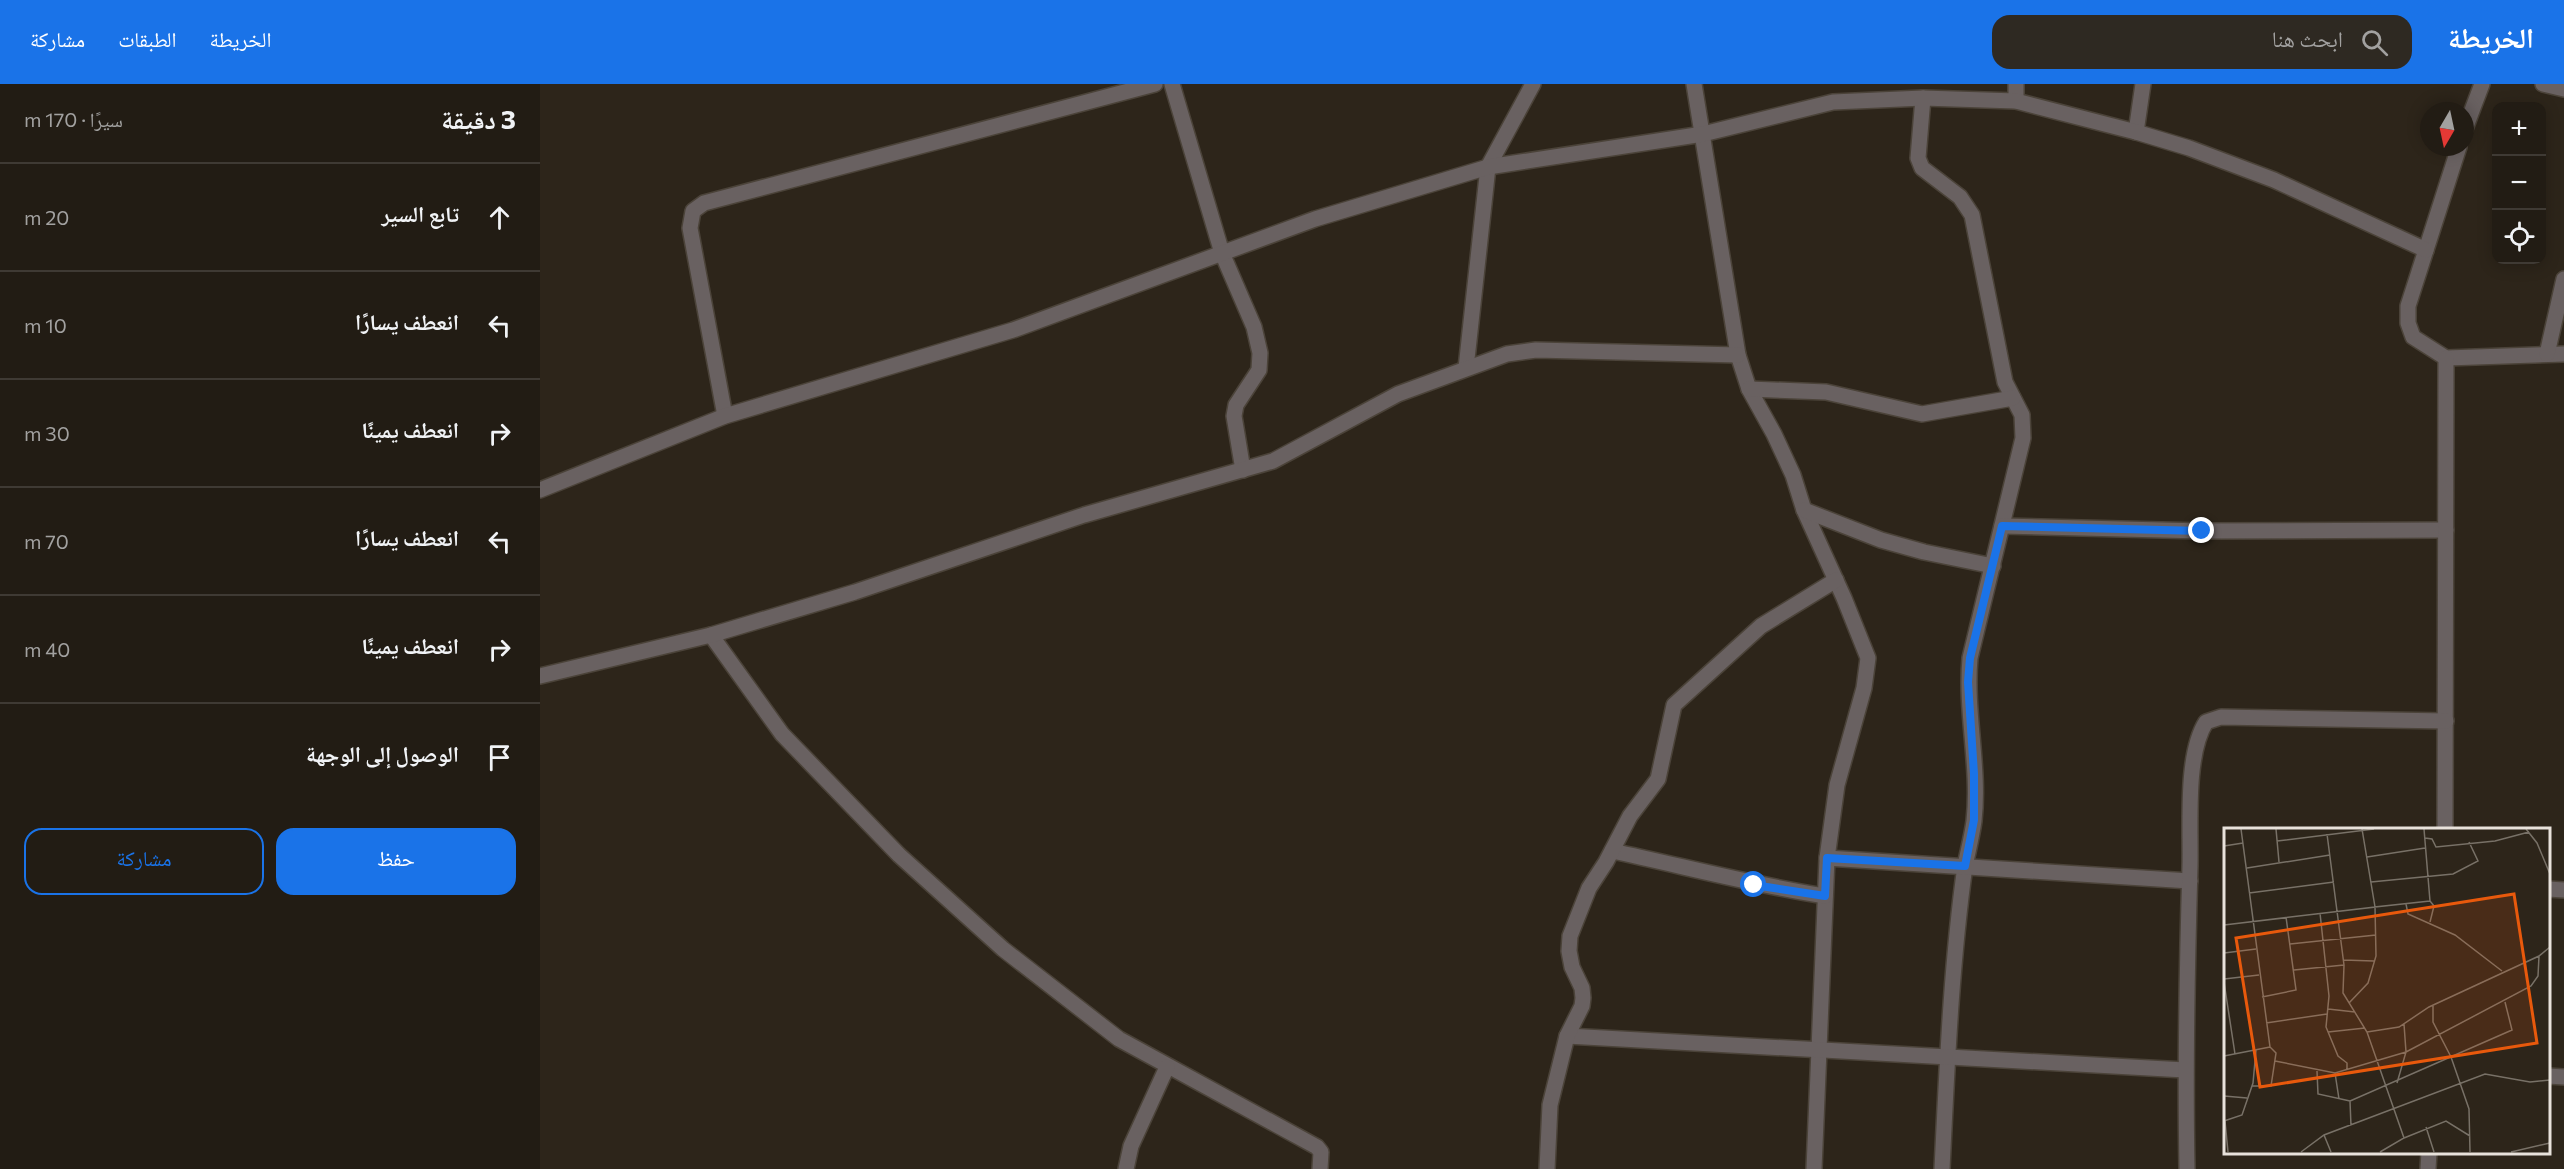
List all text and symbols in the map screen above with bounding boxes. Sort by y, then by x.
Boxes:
search box [1992,15,2412,69]
text: الخريطة [2448,20,2534,54]
text: ابحث هنا [2272,25,2343,52]
text: مشاركة [30,26,85,51]
text: الطبقات [118,26,177,51]
text: الخريطة [210,26,271,51]
icon: search [2358,26,2391,59]
north arrow [2420,102,2474,156]
map controls [2492,102,2546,264]
button: + [2492,102,2546,156]
text: 3 دقيقة [441,103,516,134]
text: سيرًا · 170 m [24,107,123,131]
button: − [2492,156,2546,210]
text: تابع السير [381,200,459,227]
icon: ahead [483,201,516,234]
text: 20 m [24,205,69,229]
button: locate [2492,210,2546,264]
text: انعطف يسارًا [355,308,459,335]
icon: left [483,309,516,342]
text: 10 m [24,313,67,337]
text: انعطف يمينًا [361,416,459,443]
icon: right [483,417,516,450]
text: 30 m [24,421,70,445]
route end [2188,517,2214,543]
text: انعطف يسارًا [355,524,459,551]
icon: left [483,525,516,558]
text: 70 m [24,529,69,553]
text: انعطف يمينًا [361,632,459,659]
icon: right [483,633,516,666]
text: 40 m [24,637,70,661]
text: الوصول إلى الوجهة [306,740,459,767]
icon: arrive [483,741,516,774]
button: مشاركة [24,828,264,895]
button: حفظ [276,828,516,895]
inset map [2224,828,2549,1154]
route start [1740,871,1766,897]

